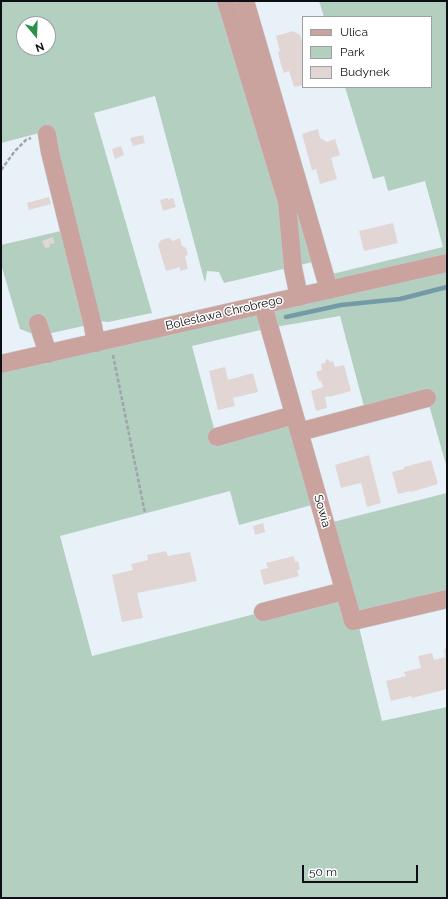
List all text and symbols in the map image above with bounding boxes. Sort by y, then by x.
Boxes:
north arrow [16,16,56,56]
legend [302,16,432,88]
text: Ulica [340,25,368,39]
text: N [34,39,46,54]
text: Park [340,45,365,59]
text: Budynek [340,65,390,79]
street label: Bolesława Chrobrego [164,293,284,333]
street label: Sowia [311,493,333,529]
scale bar [304,857,420,883]
text: 50 m [309,865,337,879]

